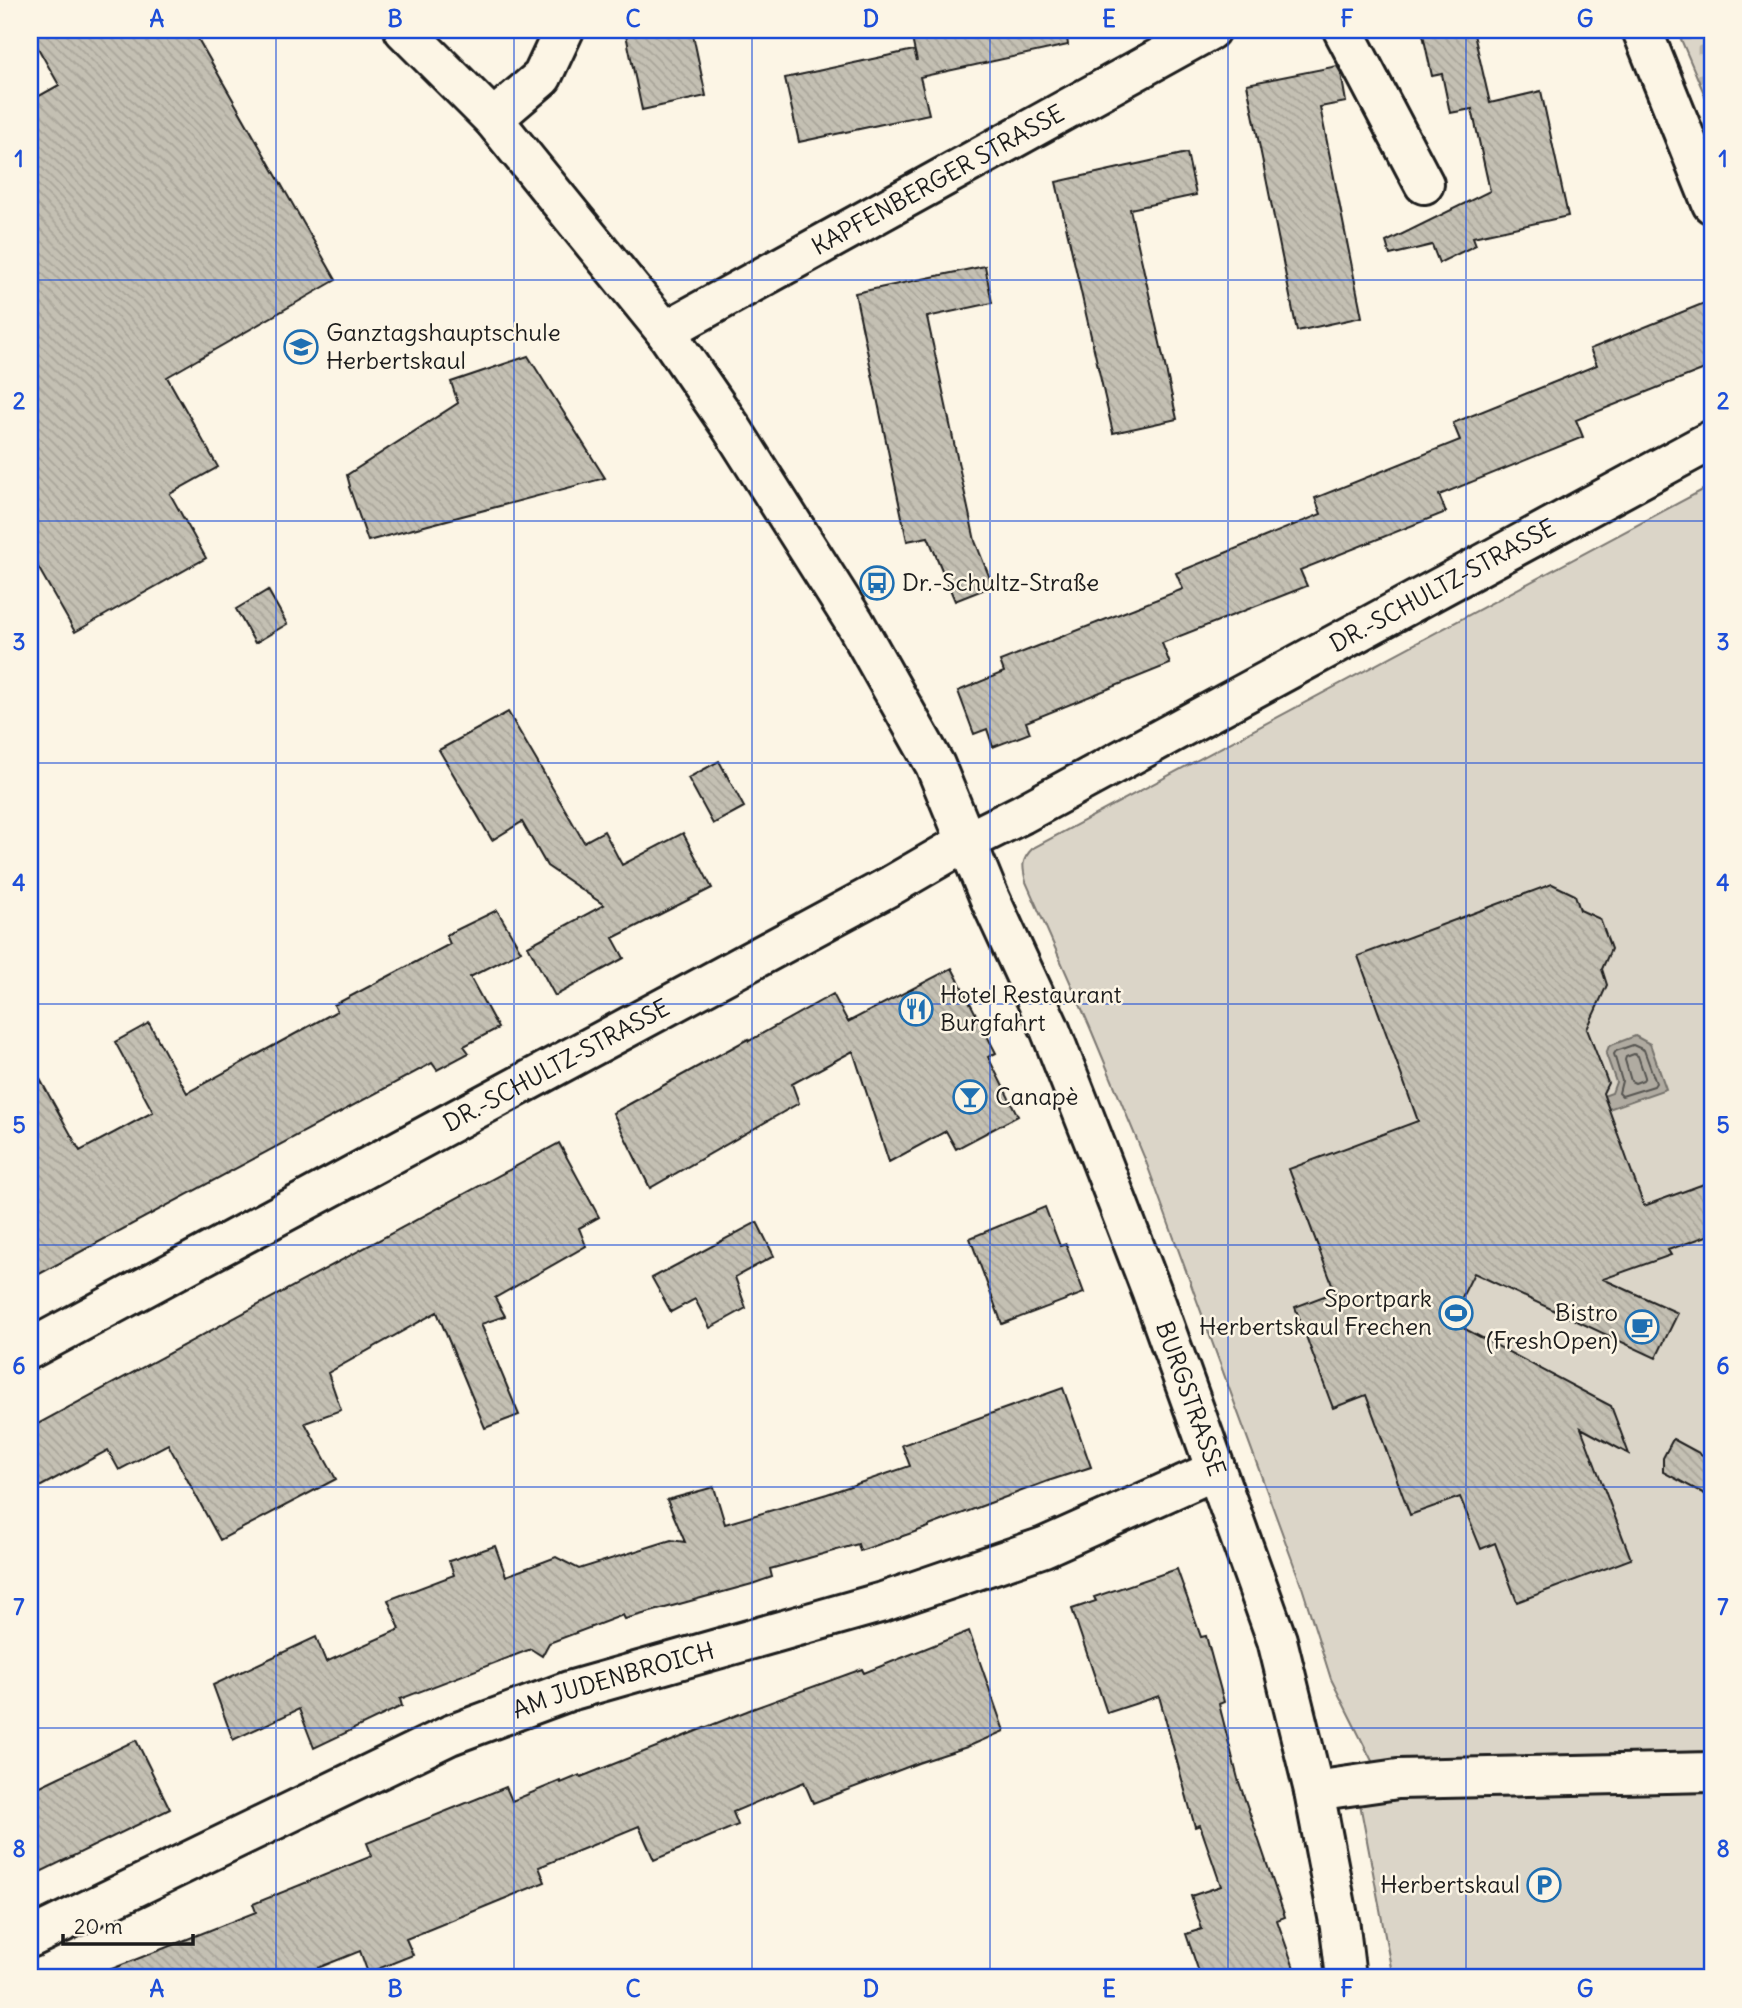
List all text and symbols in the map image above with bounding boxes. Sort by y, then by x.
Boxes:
text: A [150,4,165,33]
text: B [387,4,403,33]
text: C [625,4,641,33]
text: D [863,4,879,33]
text: E [1102,4,1116,33]
text: F [1340,4,1354,33]
text: G [1577,4,1593,33]
street label: KAPFENBERGER STRASSE [806,98,1069,261]
text: 1 [14,144,24,173]
text: 1 [1718,144,1728,173]
place label: Ganztagshauptschule Herbertskaul [326,317,561,375]
school or university icon: Ganztagshauptschule Herbertskaul [282,328,320,366]
text: 2 [13,386,26,415]
text: 2 [1717,386,1730,415]
street label: DR.-SCHULTZ-STRASSE [1324,512,1561,658]
bus stop icon: Dr.-Schultz-Straße [858,564,896,602]
place label: Dr.-Schultz-Straße [902,567,1099,597]
text: 3 [12,627,26,656]
text: 3 [1716,627,1730,656]
text: 4 [12,868,26,897]
text: 4 [1716,868,1730,897]
place label: Hotel Restaurant Burgfahrt [940,979,1122,1037]
restaurant icon: Hotel Restaurant Burgfahrt [897,990,935,1028]
street label: DR.-SCHULTZ-STRASSE [438,992,674,1138]
bar icon: Canapè [951,1078,989,1116]
place label: Canapè [995,1081,1079,1111]
text: 5 [12,1110,26,1139]
text: 5 [1716,1110,1730,1139]
place label: Sportpark Herbertskaul Frechen [1199,1283,1432,1341]
sports icon: Sportpark Herbertskaul Frechen [1437,1294,1475,1332]
place label: Bistro (FreshOpen) [1486,1297,1618,1355]
cafe icon: Bistro (FreshOpen) [1623,1308,1661,1346]
street label: BURGSTRASSE [1150,1317,1233,1480]
text: 6 [12,1351,26,1380]
text: 6 [1716,1351,1730,1380]
text: 7 [13,1592,25,1621]
text: 7 [1717,1592,1729,1621]
street label: AM JUDENBROICH [508,1635,717,1725]
text: 8 [12,1834,26,1863]
text: 8 [1716,1834,1730,1863]
parking icon: Herbertskaul [1525,1866,1563,1904]
place label: Herbertskaul [1380,1869,1520,1899]
scale bar [63,1903,192,1947]
text: 20 m [74,1913,123,1940]
text: A [150,1974,165,2003]
text: B [387,1974,403,2003]
text: C [625,1974,641,2003]
text: D [863,1974,879,2003]
text: E [1102,1974,1116,2003]
text: F [1340,1974,1354,2003]
text: G [1577,1974,1593,2003]

